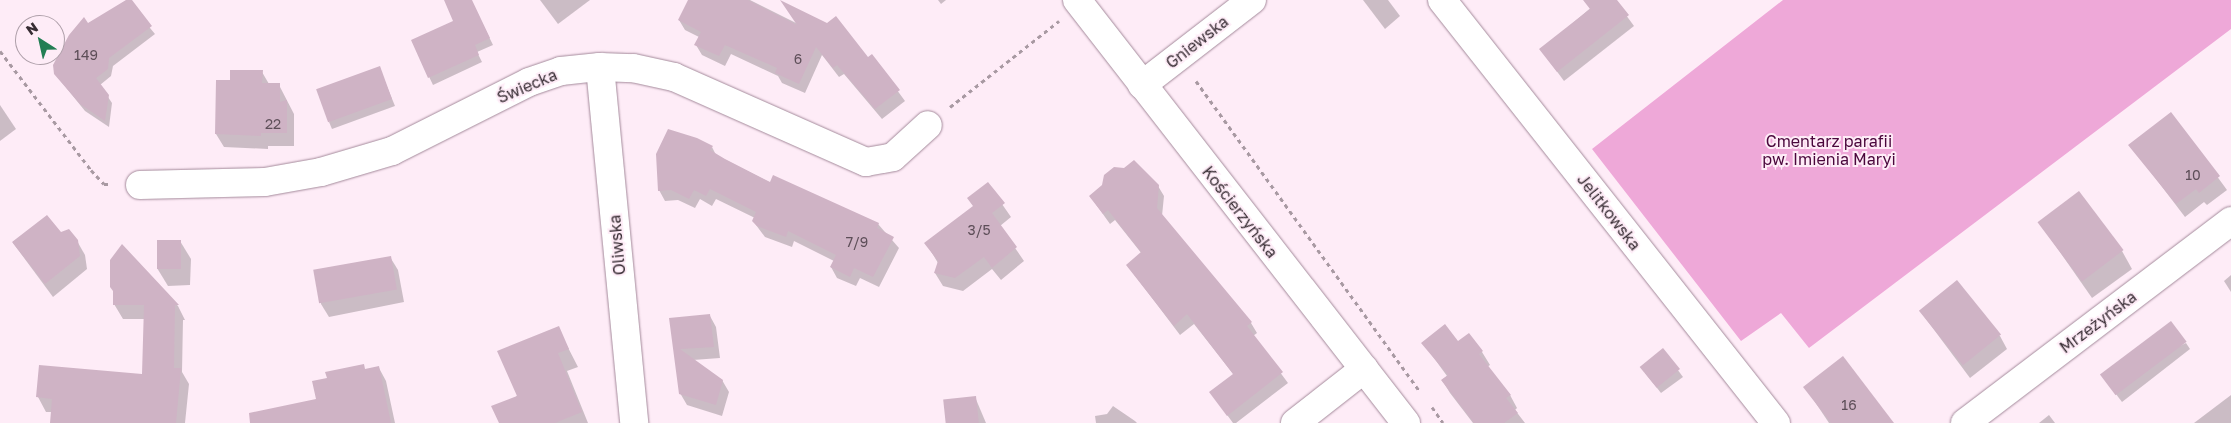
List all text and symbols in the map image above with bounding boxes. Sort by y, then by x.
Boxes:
street label: Gniewska [1162,12,1232,72]
north arrow [15,15,65,65]
text: N [22,18,41,38]
house number: 149 [74,47,98,63]
house number: 6 [794,51,802,67]
street label: Świecka [494,65,560,107]
house number: 22 [265,116,281,132]
park label: Cmentarz parafii pw. Imienia Maryi [1762,131,1896,169]
street label: Kościerzyńska [1198,162,1282,262]
house number: 10 [2185,167,2201,183]
street label: Jelitkowska [1573,170,1645,254]
street label: Oliwska [605,214,629,276]
house number: 3/5 [967,222,991,238]
house number: 7/9 [846,234,868,250]
street label: Mrzeżyńska [2056,287,2140,357]
house number: 16 [1841,397,1857,413]

